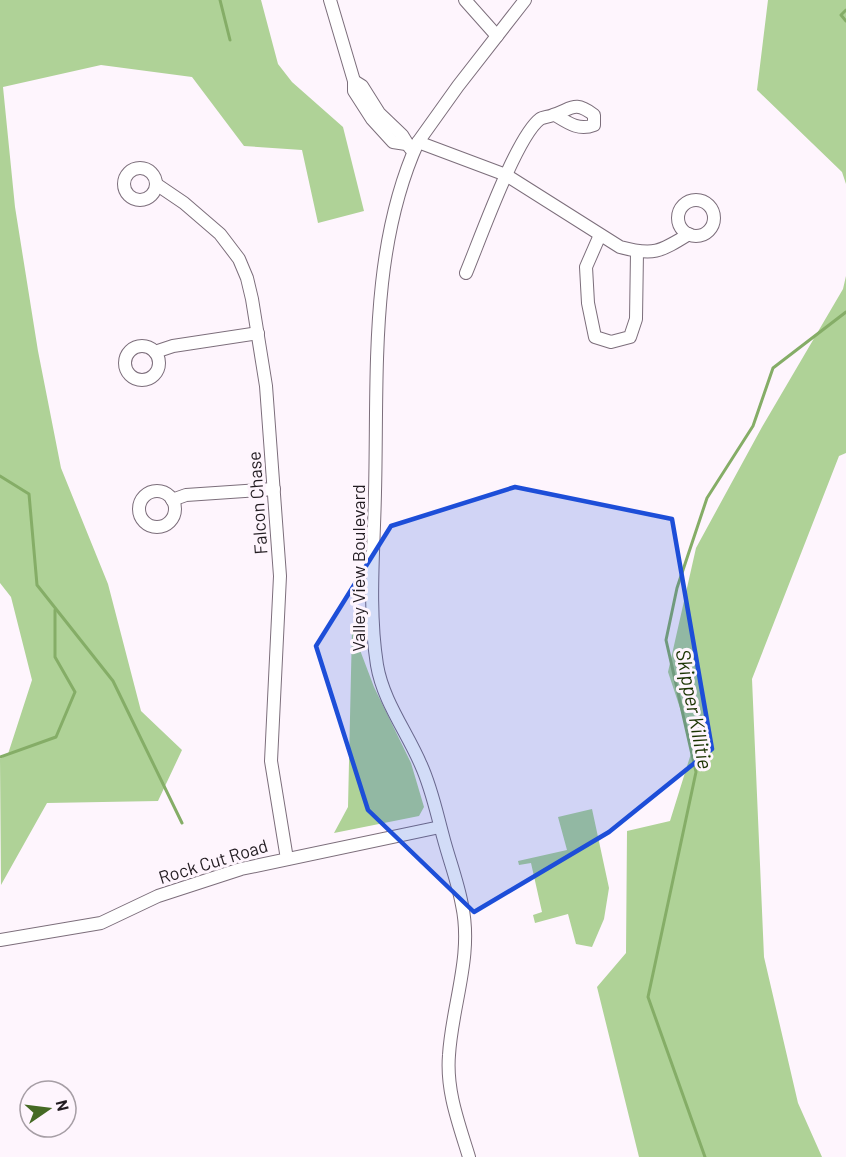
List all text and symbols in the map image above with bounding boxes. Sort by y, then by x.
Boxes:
street label: Falcon Chase [242,451,272,555]
street label: Valley View Boulevard [347,484,369,652]
water label: Skipper Killitie [672,647,718,771]
street label: Rock Cut Road [156,834,270,888]
north arrow [18,1079,78,1139]
text: N [53,1098,74,1113]

